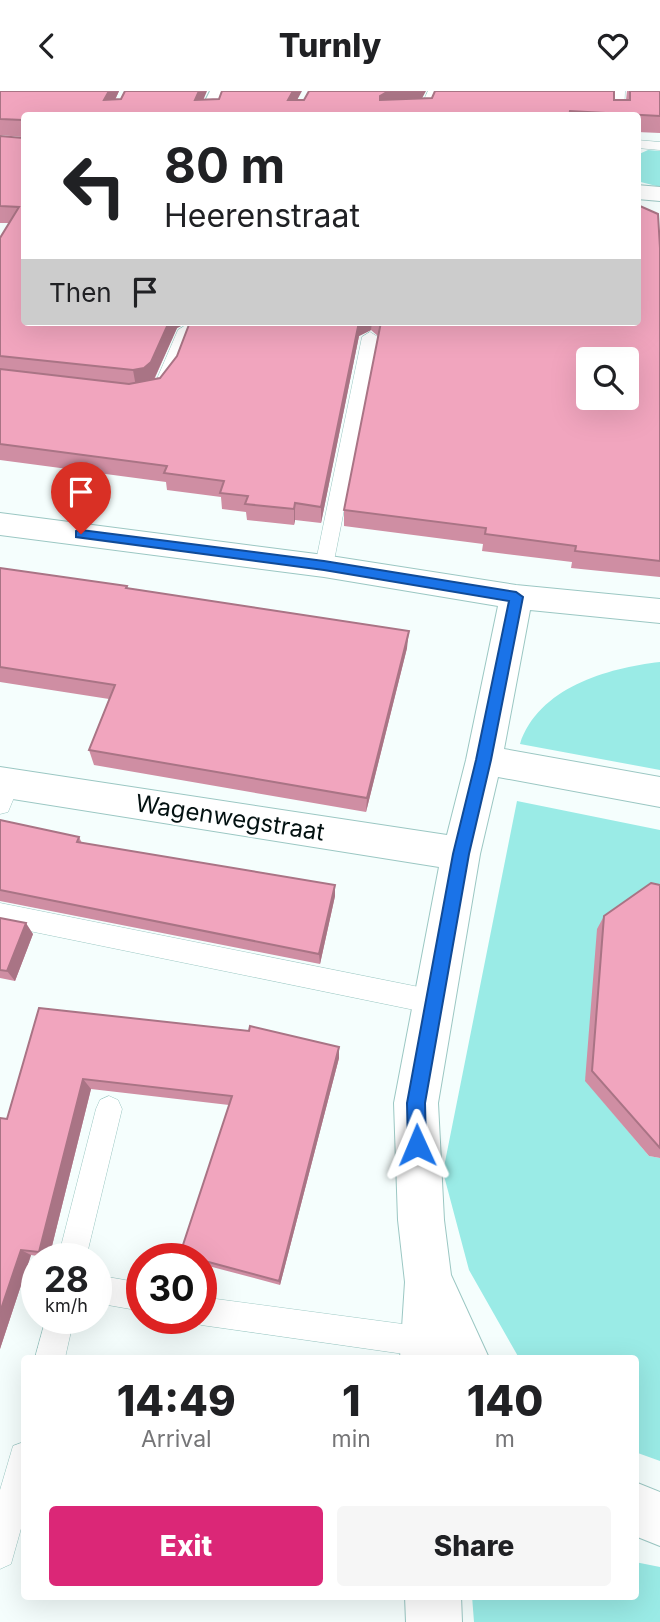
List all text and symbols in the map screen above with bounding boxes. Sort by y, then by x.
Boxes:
text: Turnly [279,26,381,65]
icon: back [28,27,66,65]
icon: heart [594,27,632,65]
text: 80 m [164,136,285,195]
icon: left [49,140,140,231]
text: Heerenstraat [164,196,360,235]
icon: arrive [126,273,164,311]
text: Then [49,277,112,308]
map controls [576,347,639,410]
button: search [576,347,639,410]
pin [51,462,111,534]
icon: arrive [62,473,100,511]
street label: Wagenwegstraat [133,788,327,847]
position arrow [380,1108,454,1182]
speed limit sign: 30 [126,1243,217,1334]
text: 28 [44,1258,89,1300]
text: km/h [45,1295,88,1316]
text: 14:49 [117,1375,236,1426]
text: 1 [342,1375,360,1426]
text: 140 [467,1375,543,1426]
text: Arrival [141,1425,212,1453]
text: min [332,1425,371,1453]
text: m [495,1425,515,1453]
button: Exit [49,1506,323,1586]
button: Share [337,1506,611,1586]

